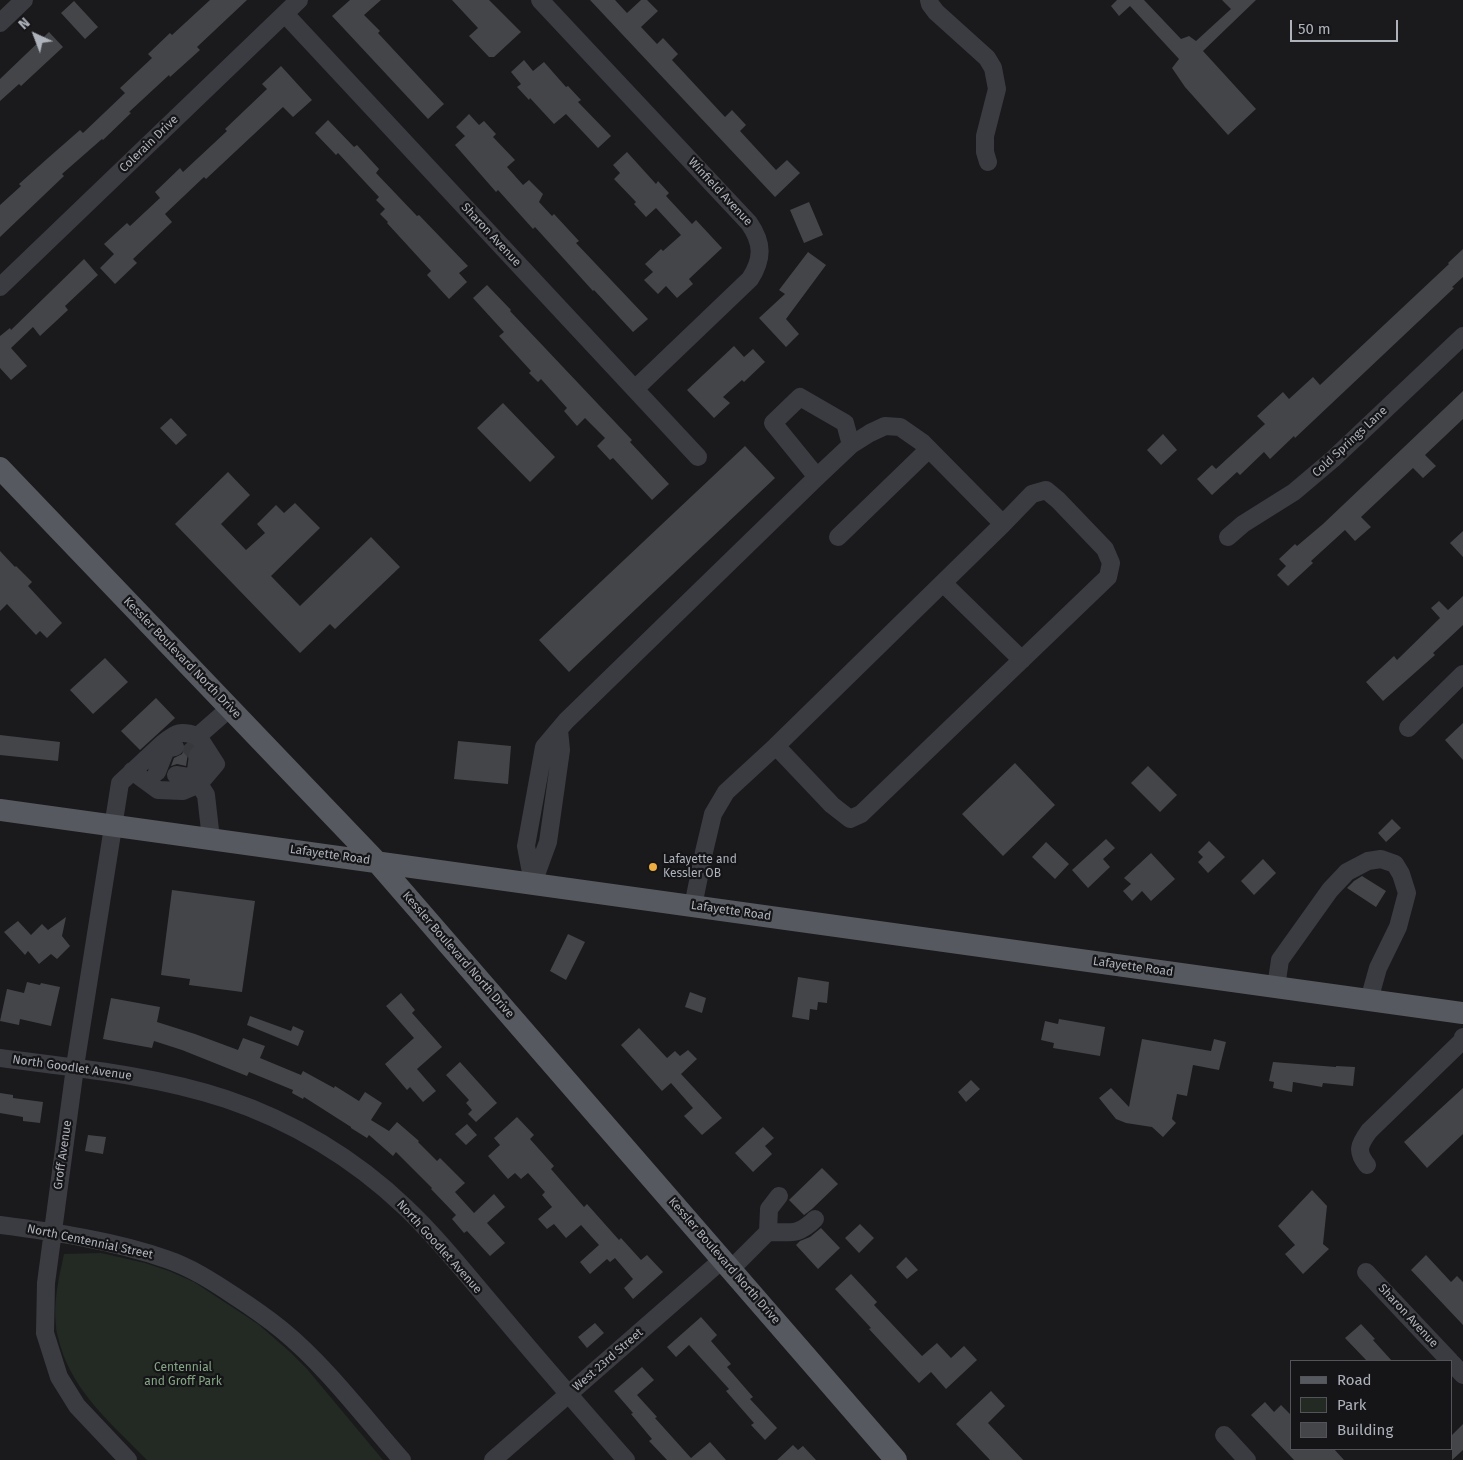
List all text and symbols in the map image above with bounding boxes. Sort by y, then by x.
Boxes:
north arrow [10,10,60,60]
scale bar [1293,10,1400,42]
text: N [15,14,34,33]
text: 50 m [1298,20,1331,38]
street label: Colerain Drive [117,112,181,176]
street label: Winfield Avenue [685,155,755,229]
street label: Sharon Avenue [458,200,524,270]
street label: Cold Springs Lane [1310,404,1390,480]
street label: Kessler Boulevard North Drive [120,594,244,722]
street label: Lafayette Road [289,842,371,868]
place label: Lafayette and Kessler OB [663,853,737,881]
marker: Lafayette and Kessler OB [647,861,659,873]
street label: Kessler Boulevard North Drive [399,889,517,1021]
street label: Lafayette Road [690,898,772,924]
street label: Lafayette Road [1092,954,1174,980]
street label: North Goodlet Avenue [11,1052,133,1084]
street label: Groff Avenue [51,1119,75,1191]
street label: Kessler Boulevard North Drive [665,1195,783,1327]
street label: North Goodlet Avenue [393,1197,485,1297]
street label: North Centennial Street [26,1222,154,1262]
street label: Sharon Avenue [1375,1281,1441,1351]
street label: West 23rd Street [570,1326,646,1394]
legend [1290,1360,1453,1450]
park label: Centennial and Groff Park [144,1361,222,1389]
text: Road [1337,1371,1372,1389]
text: Park [1337,1396,1367,1414]
text: Building [1337,1421,1393,1439]

